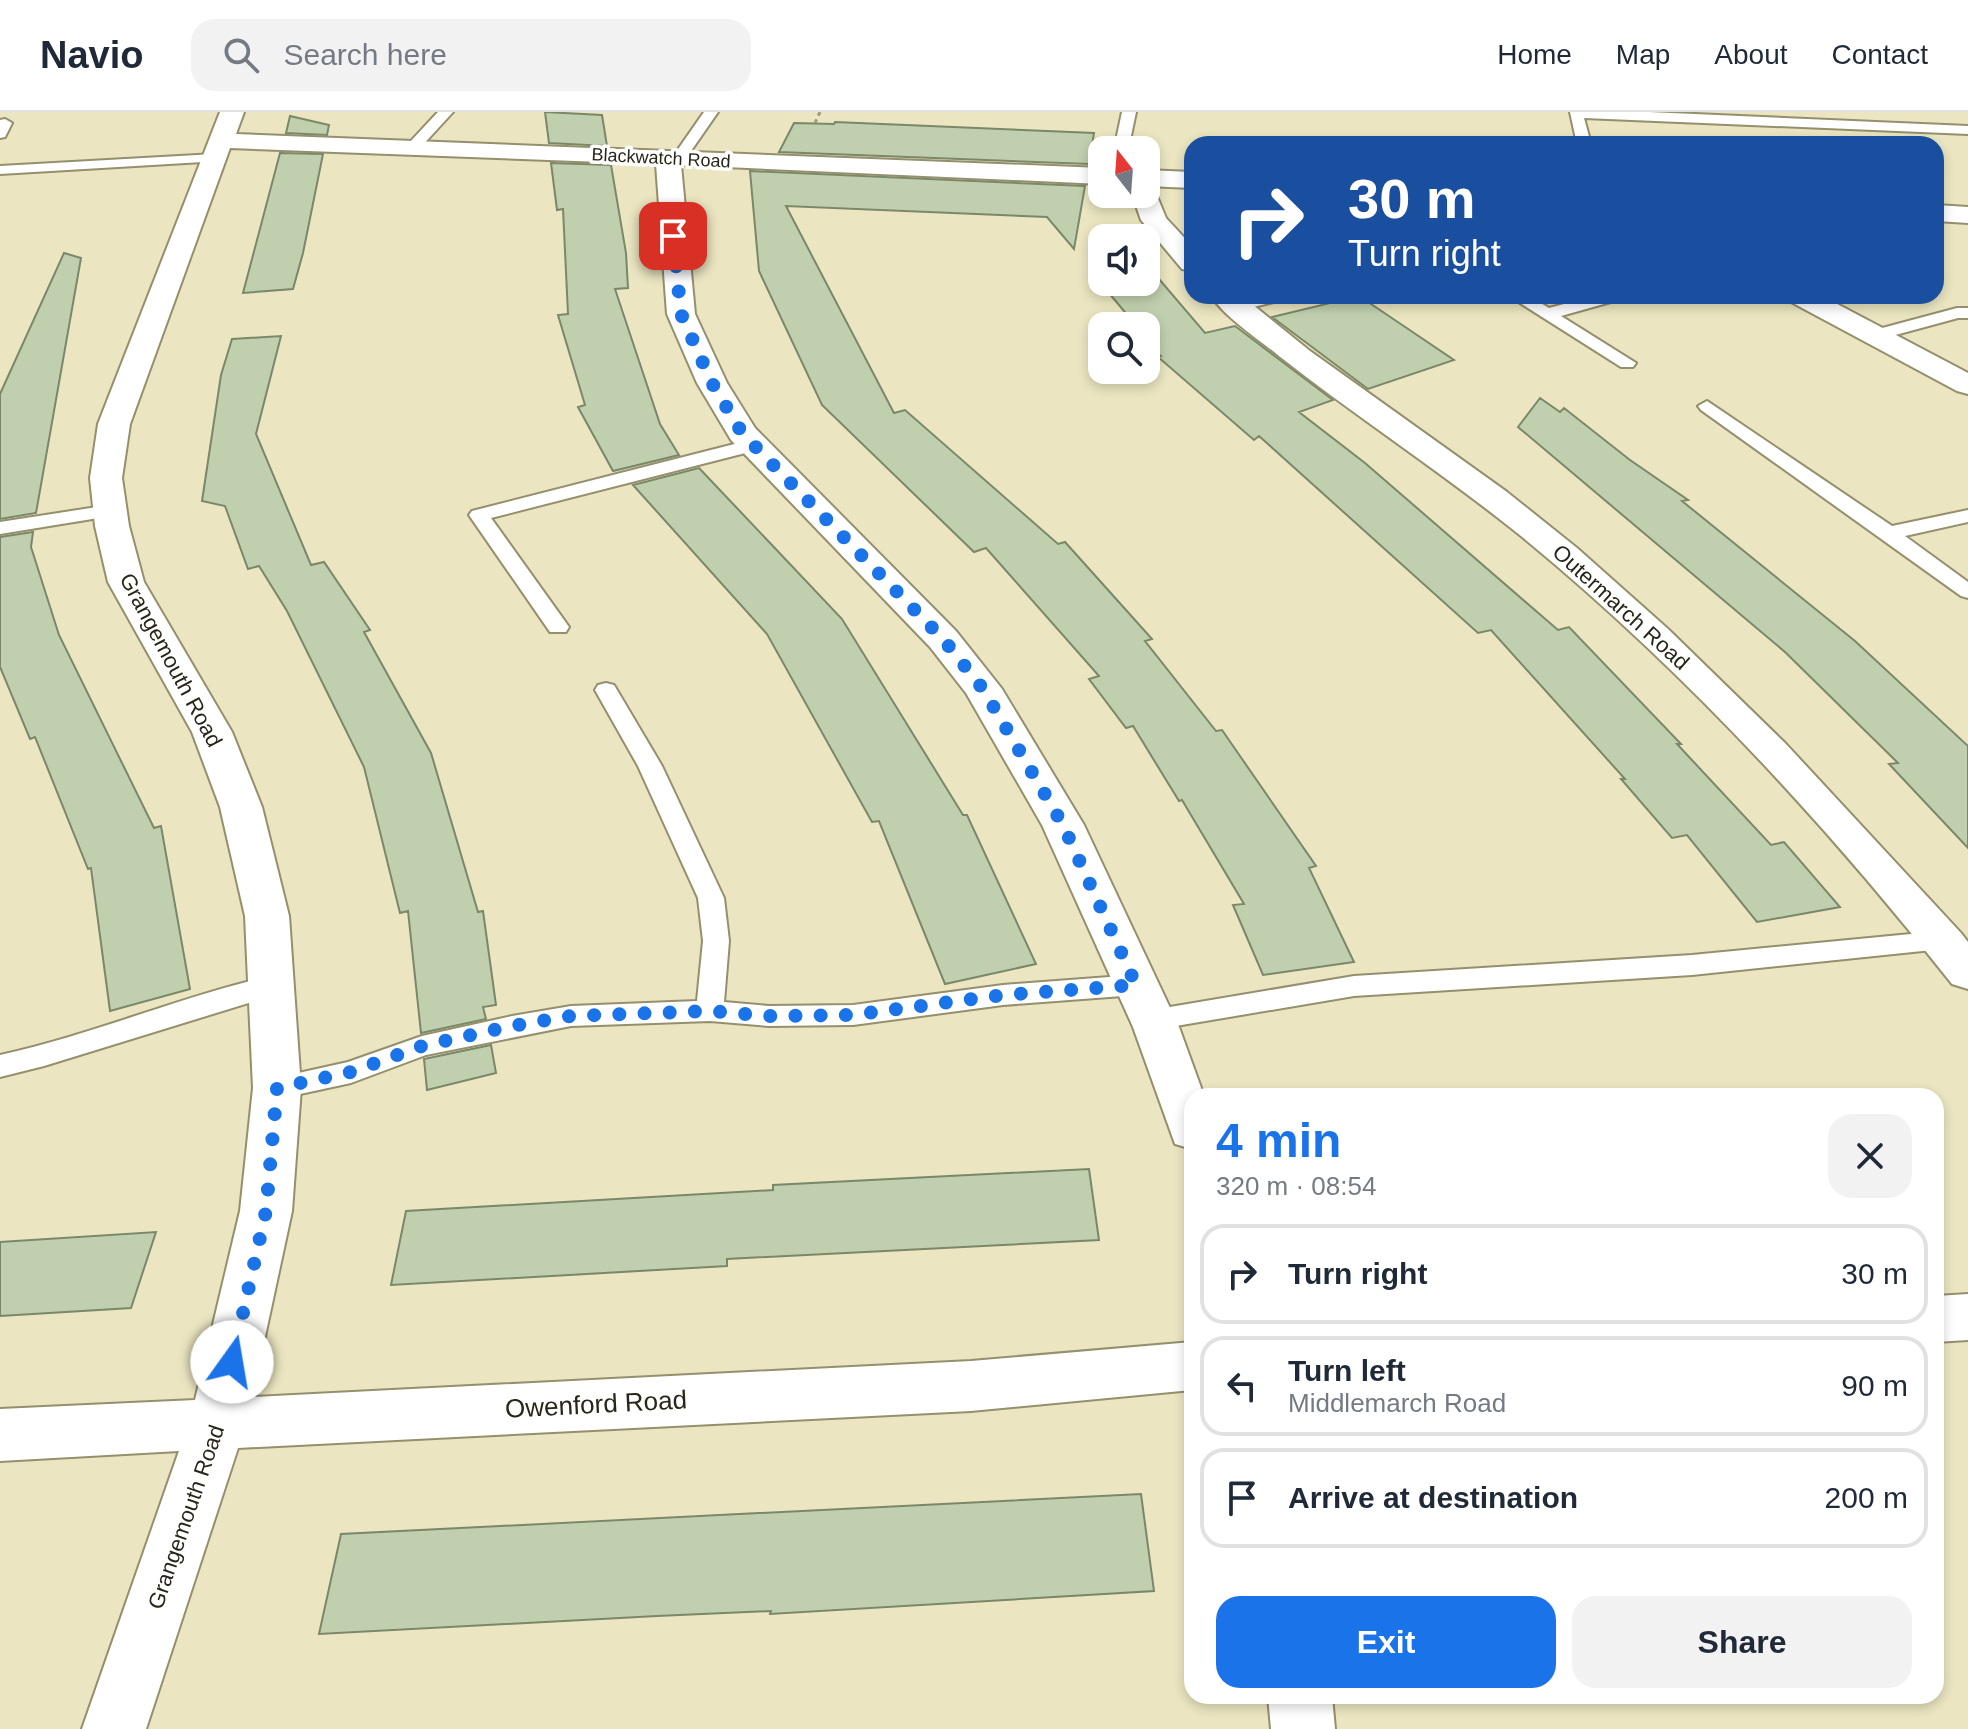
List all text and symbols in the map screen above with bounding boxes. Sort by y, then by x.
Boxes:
search box [191,19,751,91]
icon: search [219,33,263,77]
text: Navio [40,34,143,76]
text: Search here [283,38,447,71]
text: Home [1497,39,1572,70]
text: Map [1616,39,1670,70]
text: About [1714,39,1788,70]
text: Contact [1832,39,1928,70]
north arrow [1088,136,1160,208]
map controls [1088,136,1160,384]
street label: Blackwatch Road [591,144,731,172]
text: 30 m [1348,167,1476,230]
icon: right [1216,168,1320,272]
pin [639,202,707,270]
icon: arrive [651,214,695,258]
button: sound [1088,224,1160,296]
text: Turn right [1348,233,1501,274]
button: search [1088,312,1160,384]
street label: Outermarch Road [1548,539,1694,675]
street label: Grangemouth Road [115,569,227,751]
text: 4 min [1216,1114,1341,1167]
button: close [1828,1114,1912,1198]
text: 320 m · 08:54 [1216,1171,1376,1201]
icon: right [1220,1252,1264,1296]
text: Turn right [1288,1257,1427,1290]
text: 30 m [1841,1257,1908,1290]
position arrow [190,1320,274,1404]
text: Turn left [1288,1354,1406,1387]
icon: left [1220,1364,1264,1408]
text: 90 m [1841,1369,1908,1402]
street label: Owenford Road [504,1384,688,1424]
text: Middlemarch Road [1288,1388,1506,1418]
street label: Grangemouth Road [143,1422,229,1612]
icon: arrive [1220,1476,1264,1520]
text: Arrive at destination [1288,1481,1578,1514]
text: 200 m [1825,1481,1908,1514]
button: Exit [1216,1596,1556,1688]
button: Share [1572,1596,1912,1688]

